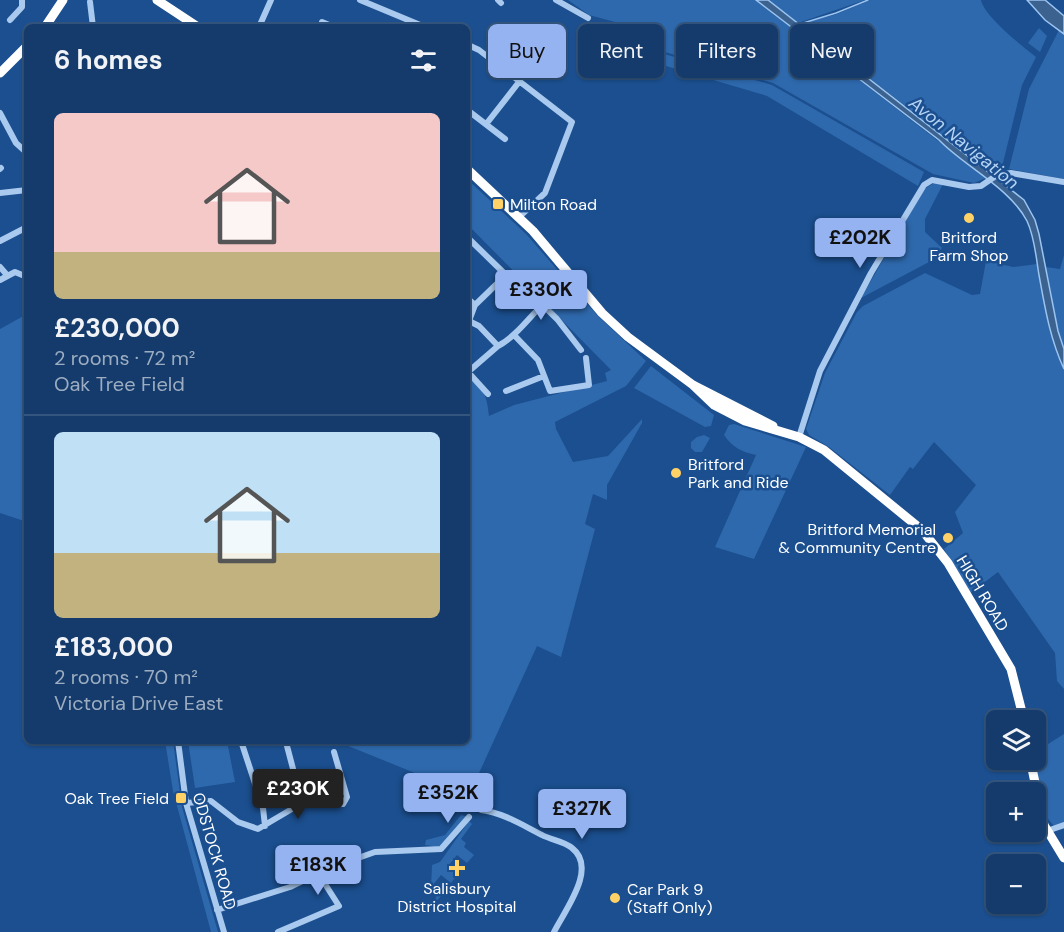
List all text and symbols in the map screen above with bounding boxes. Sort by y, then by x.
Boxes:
chip: Buy [488,24,566,78]
chip: Rent [578,24,664,78]
chip: Filters [676,24,778,78]
chip: New [790,24,874,78]
text: 6 homes [54,43,162,77]
icon: filters [407,44,440,77]
water label: Avon Navigation [903,91,1024,195]
icon: home [193,152,301,260]
place label: Milton Road [510,194,597,215]
marker: Milton Road [491,197,505,211]
marker: Britford Farm Shop [962,211,976,225]
pin: £202K [818,218,902,269]
text: £202K [829,224,891,250]
place label: Britford Farm Shop [929,227,1009,266]
pin: £330K [499,270,583,321]
text: £330K [509,276,573,302]
text: £230,000 [54,311,180,345]
text: 2 rooms · 72 m² [54,345,195,371]
text: Oak Tree Field [54,371,185,397]
place label: Britford Park and Ride [688,454,789,493]
marker: Britford Park and Ride [669,466,683,480]
icon: home [193,471,301,579]
place label: Britford Memorial & Community Centre [778,519,936,558]
marker: Britford Memorial & Community Centre [941,531,955,545]
street label: HIGH ROAD [952,552,1013,635]
text: £183,000 [54,630,173,664]
text: 2 rooms · 70 m² [54,664,198,690]
text: Victoria Drive East [54,690,223,716]
map controls [986,710,1046,914]
button: layers [986,710,1046,770]
pin: £230K [256,769,340,820]
pin: £352K [406,773,490,824]
text: £230K [266,775,330,801]
text: £352K [417,779,479,805]
button: + [986,782,1046,842]
place label: Oak Tree Field [64,788,169,809]
pin: £327K [540,789,624,840]
street label: ODSTOCK ROAD [188,790,241,912]
marker: Oak Tree Field [174,791,188,805]
text: £327K [552,795,612,821]
pin: £183K [276,845,360,896]
text: £183K [289,851,347,877]
button: − [986,854,1046,914]
marker: Salisbury District Hospital [448,859,466,877]
place label: Salisbury District Hospital [398,878,516,917]
place label: Car Park 9 (Staff Only) [627,879,712,918]
marker: Car Park 9 (Staff Only) [608,891,622,905]

